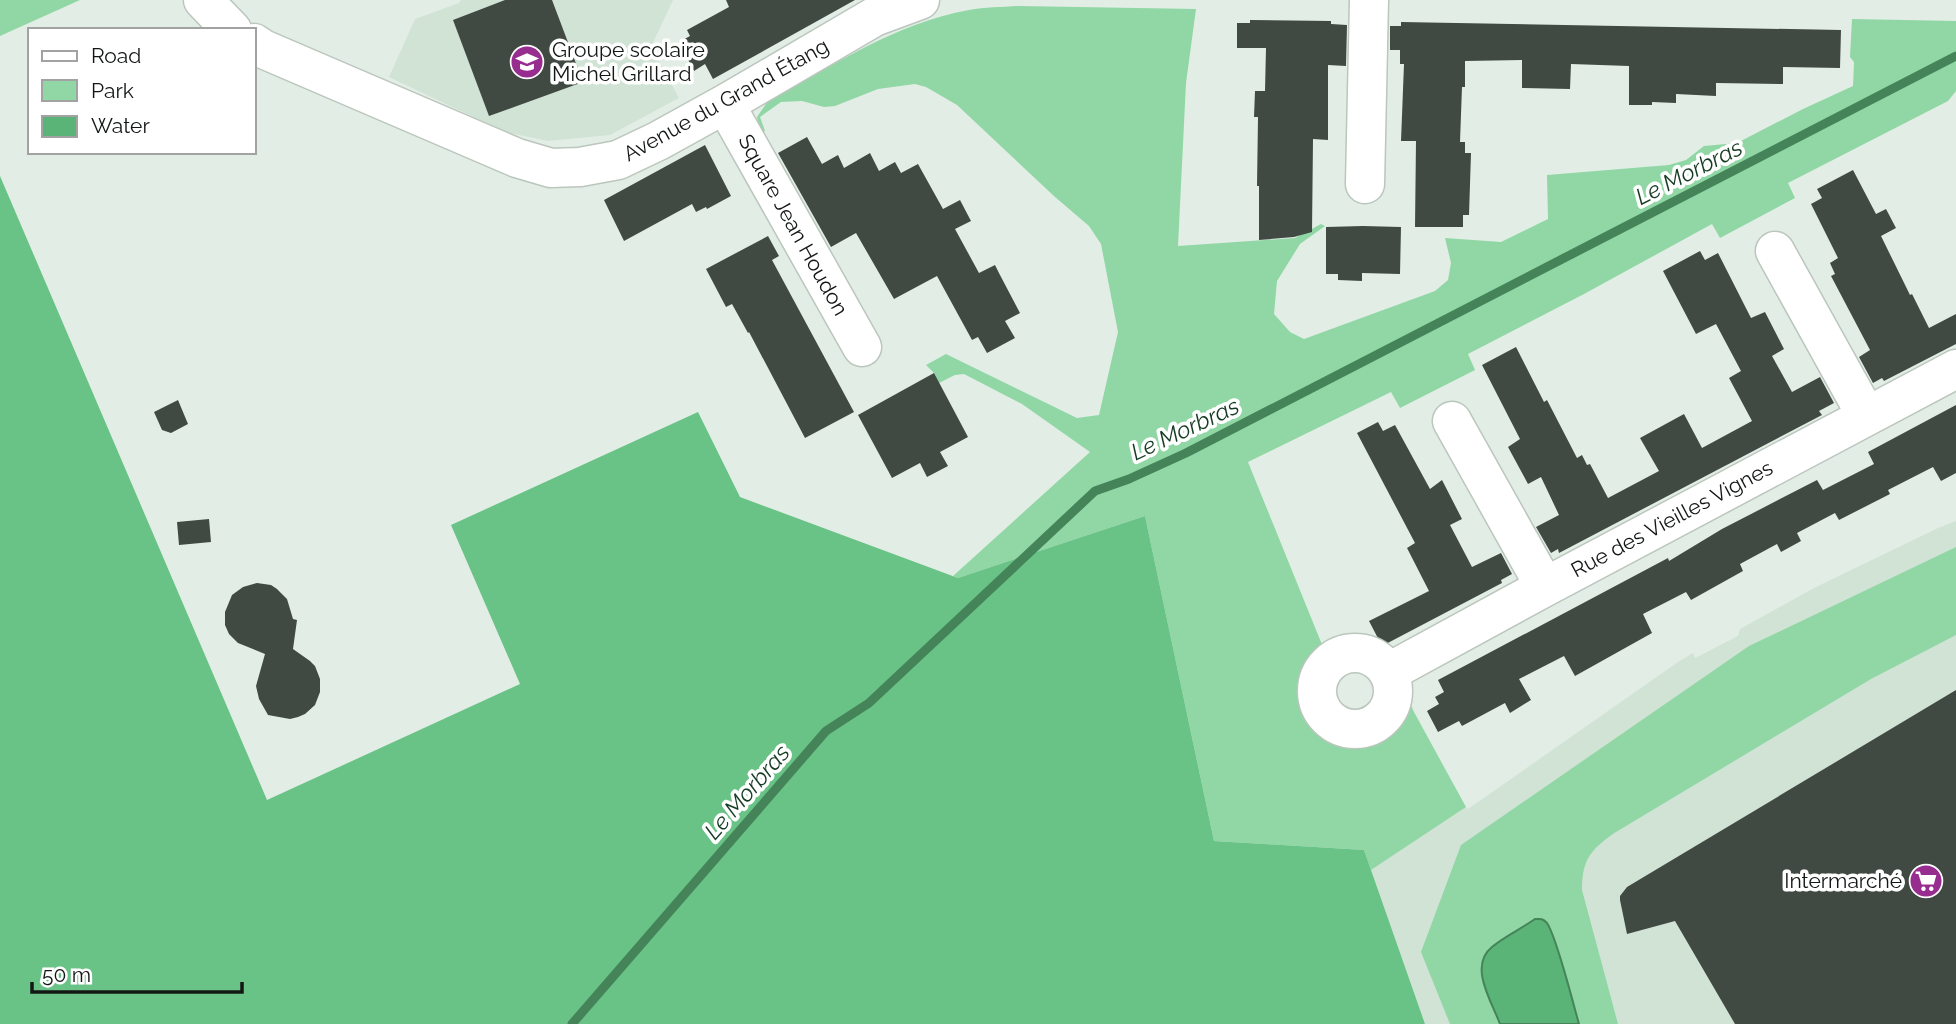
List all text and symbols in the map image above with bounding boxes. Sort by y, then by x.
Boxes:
legend [28,28,256,154]
street label: Avenue du Grand Étang [619,33,833,166]
place label: Groupe scolaire Michel Grillard [552,37,705,86]
text: Road [91,43,141,68]
school or university icon: Groupe scolaire Michel Grillard [508,43,546,81]
text: Park [91,78,134,103]
text: Water [91,113,150,138]
street label: Square Jean Houdon [733,130,854,320]
water label: Le Morbras [1631,133,1747,210]
water label: Le Morbras [1126,392,1243,465]
street label: Rue des Vieilles Vignes [1567,455,1777,582]
water label: Le Morbras [698,739,795,844]
supermarket icon: Intermarché [1907,862,1945,900]
place label: Intermarché [1784,868,1902,893]
scale bar [32,950,242,994]
text: 50 m [42,962,91,987]

